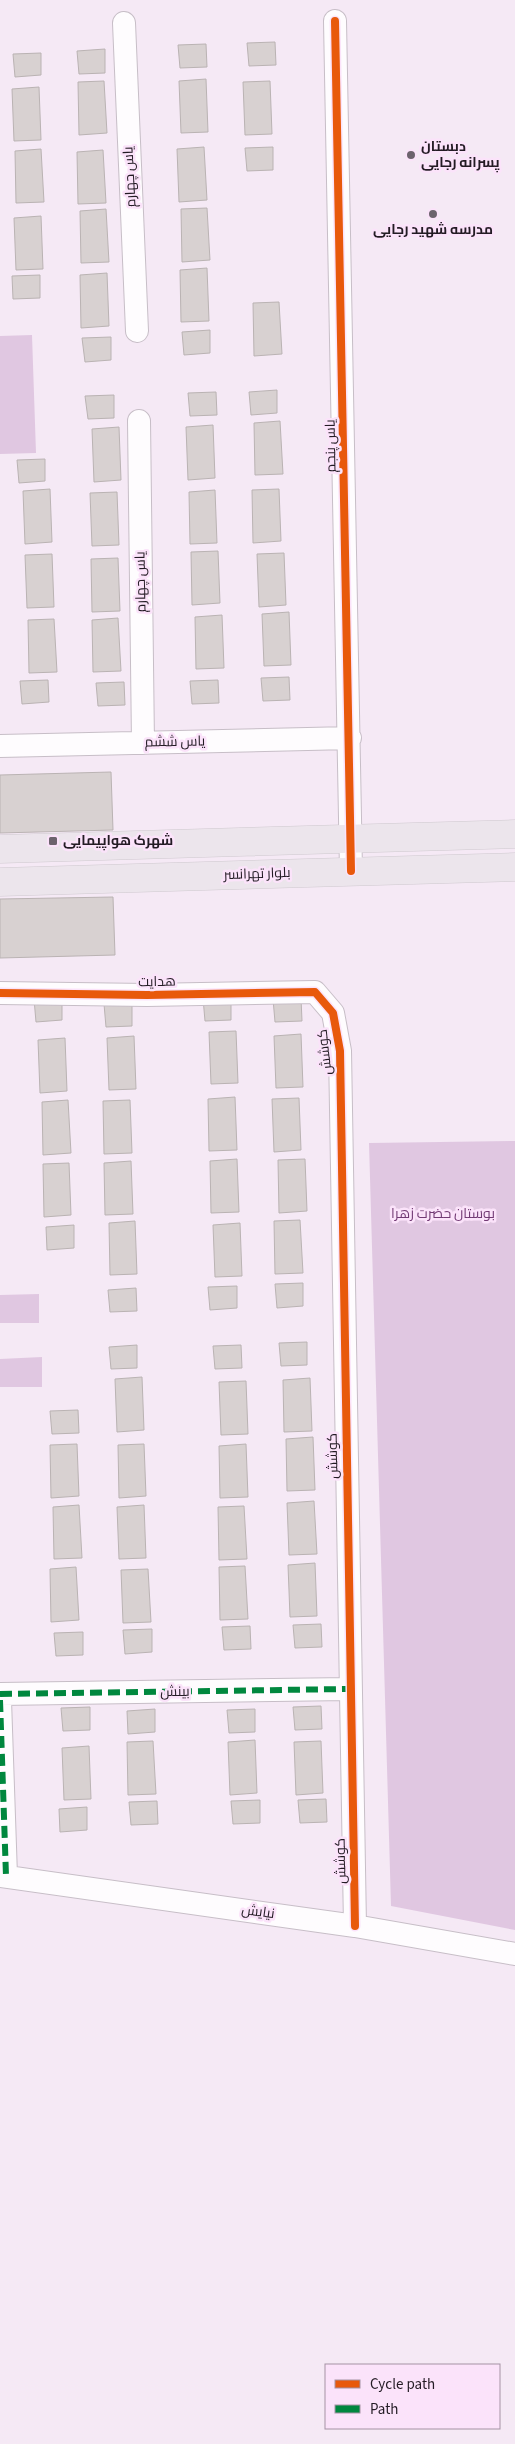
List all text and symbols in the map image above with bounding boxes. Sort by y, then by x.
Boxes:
place label: دبستان پسرانه رجایی [421,137,500,173]
street label: یاس چهارم [118,146,142,208]
marker: دبستان پسرانه رجایی [405,149,417,161]
marker: مدرسه شهید رجایی [427,208,439,220]
place label: مدرسه شهید رجایی [373,220,493,240]
street label: یاس پنجم [321,419,341,473]
street label: یاس چهارم [130,551,152,613]
street label: یاس ششم [145,731,206,753]
place label: شهرک هواپیمایی [63,831,173,851]
marker: شهرک هواپیمایی [47,835,59,847]
street label: بلوار تهرانسر [222,863,291,885]
street label: هدایت [138,972,176,992]
street label: کوشش [313,1028,337,1076]
park label: بوستان حضرت زهرا [391,1204,495,1224]
street label: کوشش [323,1433,343,1479]
street label: بینش [160,1682,190,1702]
street label: کوشش [331,1838,351,1884]
street label: نیایش [240,1900,276,1924]
legend [325,2364,500,2429]
text: Cycle path [370,2374,435,2395]
text: Path [370,2399,398,2420]

